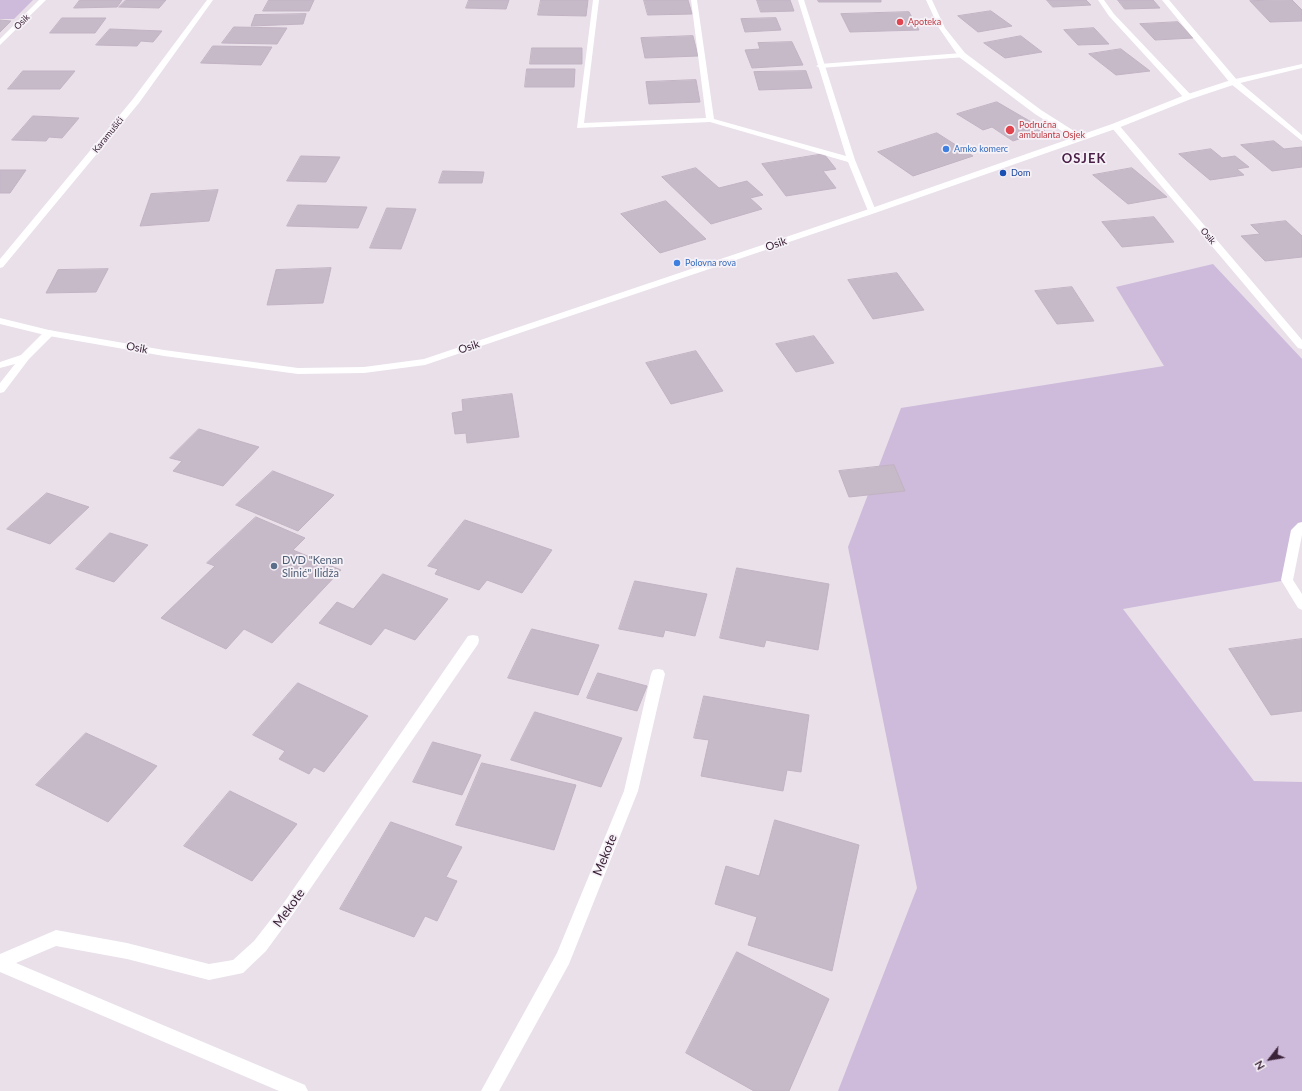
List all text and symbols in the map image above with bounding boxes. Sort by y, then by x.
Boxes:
street label: Osik [12,12,32,32]
marker: Apoteka [895,17,905,27]
place label: Apoteka [908,17,941,27]
street label: Karamušići [90,115,126,155]
place label: Područna ambulanta Osjek [1019,120,1085,141]
marker: Područna ambulanta Osjek [1004,124,1016,136]
marker: Amko komerc [941,144,951,154]
place label: Amko komerc [954,144,1008,154]
district label: OSJEK [1062,151,1106,167]
marker: Dom [998,168,1008,178]
place label: Dom [1011,168,1030,178]
street label: Osik [1198,226,1218,246]
street label: Osik [764,234,788,254]
marker: Polovna rova [672,258,682,268]
place label: Polovna rova [685,258,736,268]
street label: Osik [457,337,481,357]
street label: Osik [125,340,149,356]
place label: DVD "Kenan Slinić" Ilidža [282,553,343,579]
marker: DVD "Kenan Slinić" Ilidža [269,561,279,571]
street label: Mekote [590,832,620,878]
street label: Mekote [270,886,308,930]
north arrow [1250,1039,1290,1079]
text: N [1252,1058,1267,1072]

